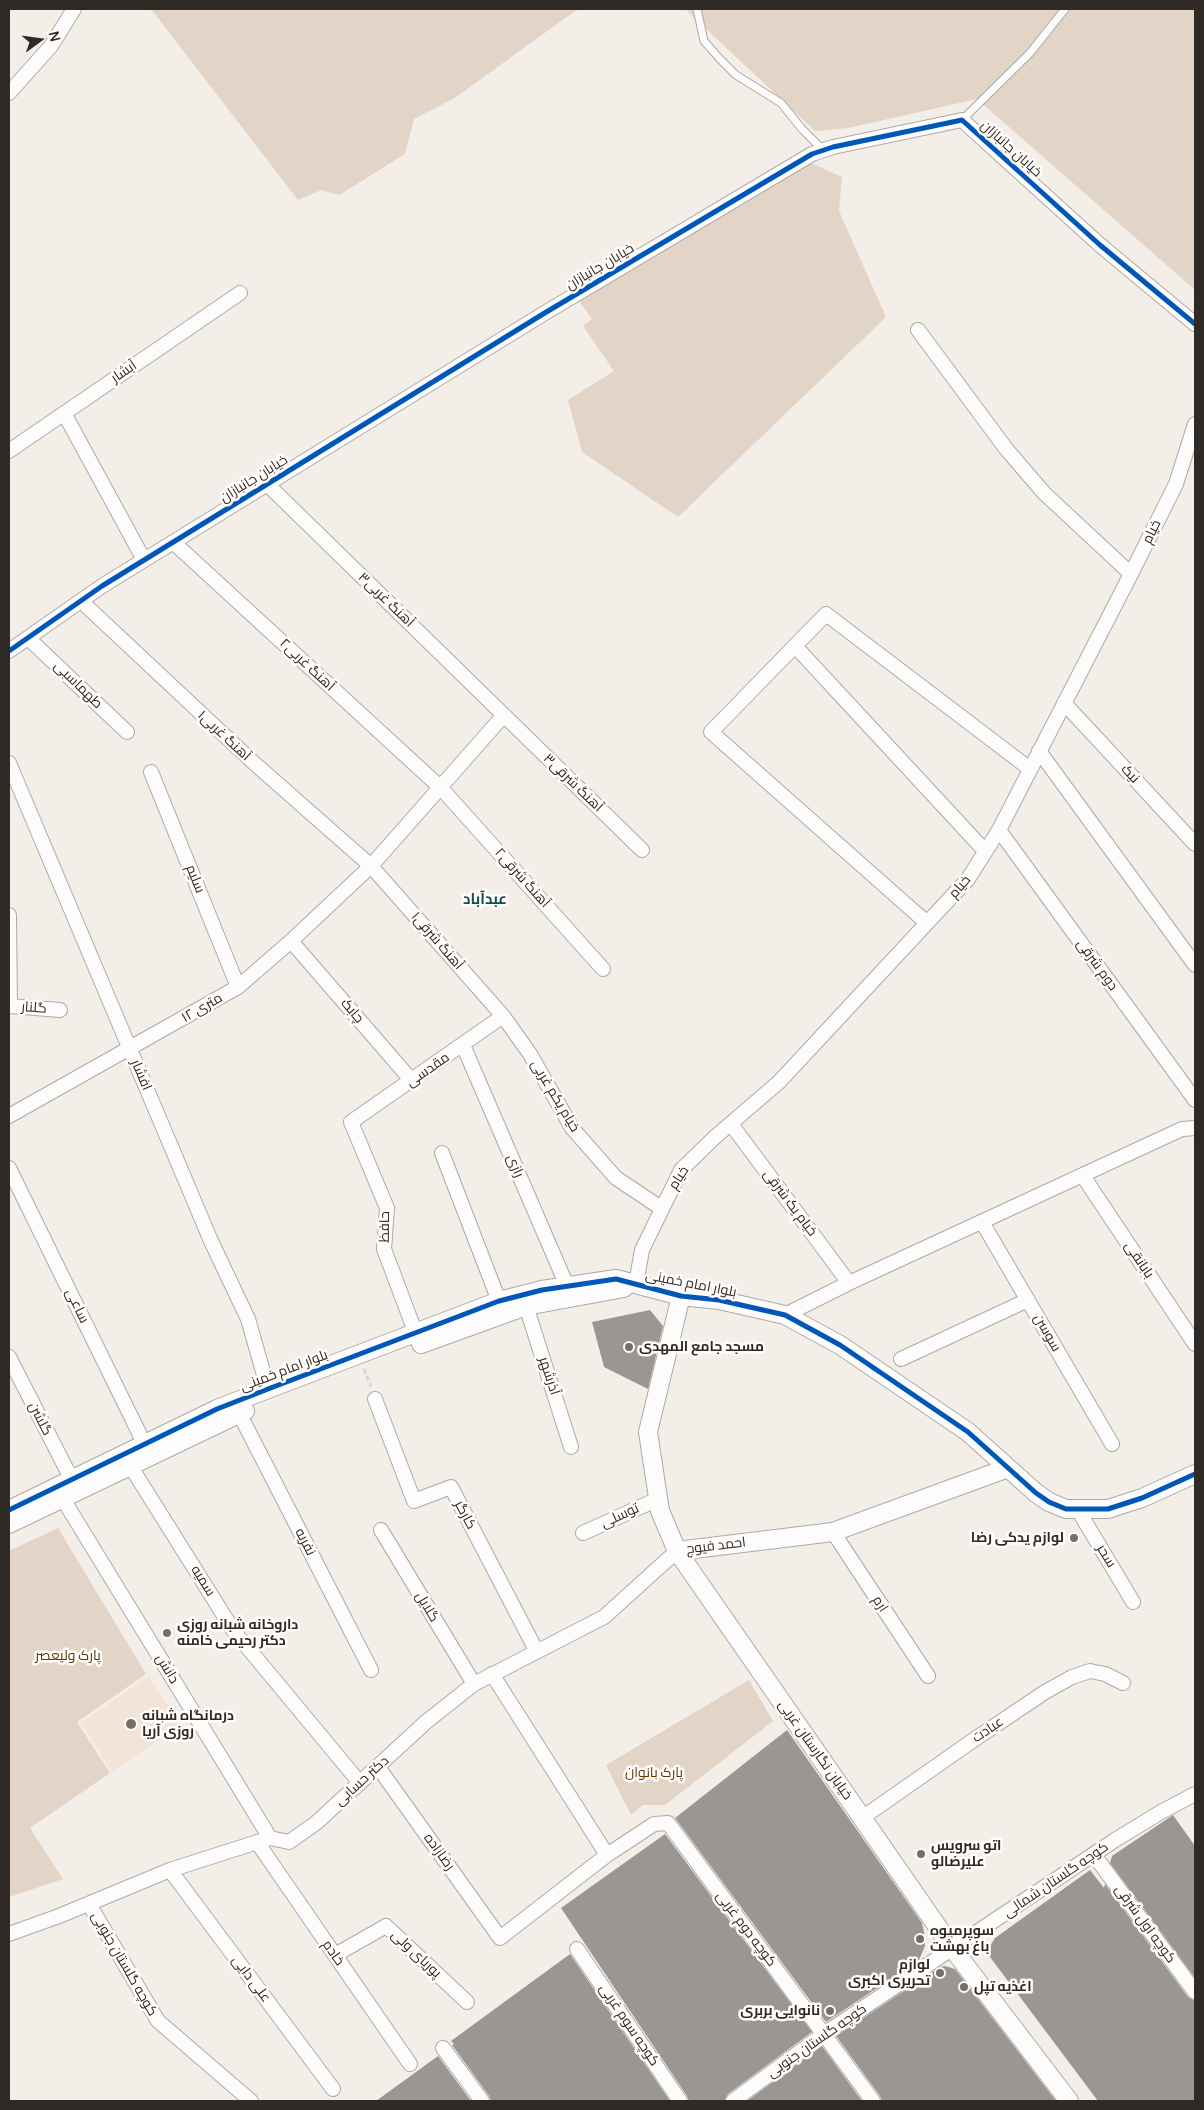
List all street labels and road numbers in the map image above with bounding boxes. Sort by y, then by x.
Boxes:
street label: خیابان جانبازان [977,117,1045,181]
street label: خیابان جانبازان [563,240,637,294]
street label: آبشار [108,357,140,387]
street label: خیابان جانبازان [217,452,291,506]
street label: خیام [1139,517,1165,547]
street label: آهنگ غربی۳ [355,569,417,631]
street label: آهنگ غربی۲ [276,635,338,695]
street label: طهماسبی [50,658,106,712]
street label: آهنگ غربی۱ [194,707,254,765]
street label: آهنگ شرقی۳ [540,750,606,816]
street label: نیک [1117,761,1143,787]
street label: آهنگ شرقی۲ [491,845,553,911]
street label: سلیم [182,862,208,896]
street label: خیام [946,872,974,902]
street label: آهنگ شرقی۱ [407,909,467,973]
street label: دوم شرقی [1073,936,1121,994]
street label: ۱۲ متری [179,990,225,1026]
street label: چابک [337,995,367,1027]
street label: گلنار [21,999,47,1017]
street label: مقدسی [403,1049,453,1091]
street label: افشار [127,1057,155,1093]
street label: خیام یکم غربی [527,1057,583,1135]
street label: رازی [503,1152,527,1180]
street label: خیام [665,1163,693,1193]
street label: خیام یک شرقی [759,1166,821,1240]
street label: حافظ [376,1211,394,1243]
street label: بابانقی [1121,1238,1157,1282]
street label: بلوار امام خمینی [644,1267,738,1301]
street label: ساعی [61,1286,93,1326]
street label: سوسن [1030,1311,1064,1355]
street label: بلوار امام خمینی [238,1347,330,1395]
street label: آذرشهر [535,1355,563,1397]
street label: گلشن [24,1399,56,1439]
street label: کارگر [450,1498,480,1532]
street label: توسلی [598,1500,642,1532]
street label: نفریه [291,1525,319,1559]
street label: احمد فیوج [685,1534,747,1558]
street label: سحر [1093,1541,1119,1571]
street label: سمیه [187,1562,219,1600]
street label: گلایل [411,1589,443,1625]
street label: ارم [869,1593,891,1615]
street label: دانش [152,1651,182,1687]
street label: خیابان نگارستان غربی [774,1697,856,1803]
street label: عبادت [969,1713,1007,1747]
street label: دکتر حسابی [332,1752,392,1810]
street label: رضازاده [420,1830,458,1874]
street label: کوچه گلستان شمالی [1000,1839,1112,1921]
street label: کوچه اول شرقی [1111,1882,1179,1966]
street label: کوچه دوم غربی [712,1888,780,1970]
street label: کوچه گلستان جنوبی [87,1909,161,2019]
street label: پوریای ولی [387,1927,445,1981]
street label: خادم [318,1937,348,1969]
street label: علی دایی [228,1952,274,2006]
street label: کوچه سوم غربی [595,1981,663,2069]
street label: کوچه گلستان جنوبی [764,2000,870,2082]

